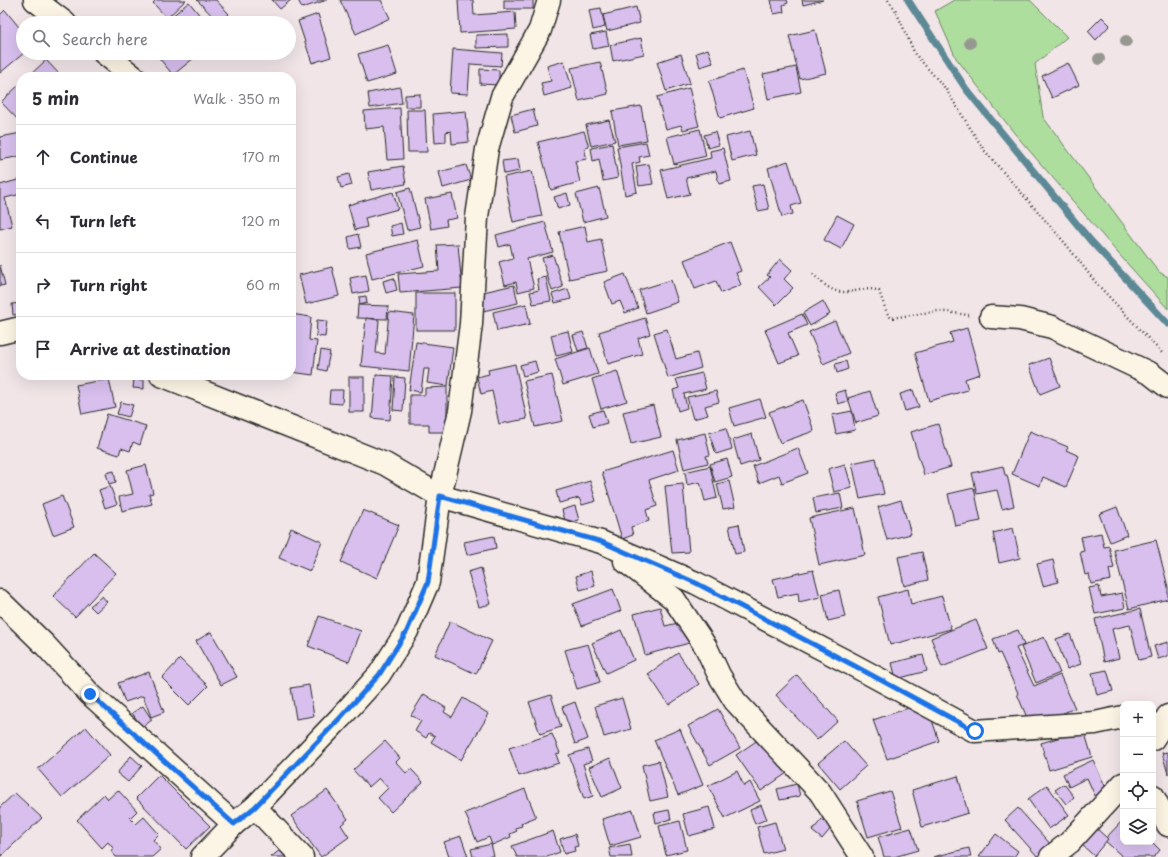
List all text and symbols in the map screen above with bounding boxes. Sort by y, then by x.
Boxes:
search box [16,16,296,60]
icon: search [30,27,52,49]
text: Search here [62,27,148,50]
text: 5 min [32,85,79,111]
text: Walk · 350 m [193,89,280,108]
text: Continue [70,145,138,168]
icon: ahead [32,146,54,168]
text: 170 m [242,147,280,166]
text: Turn left [70,209,136,232]
icon: left [32,210,54,232]
text: 120 m [241,211,280,230]
text: Turn right [70,273,147,296]
icon: right [32,274,54,296]
text: 60 m [246,275,280,294]
text: Arrive at destination [70,337,231,360]
icon: arrive [32,338,54,360]
route end [81,685,99,703]
map controls [1120,701,1156,845]
button: + [1120,701,1156,737]
route start [966,722,984,740]
button: − [1120,737,1156,773]
button: locate [1120,773,1156,809]
button: layers [1120,809,1156,845]

